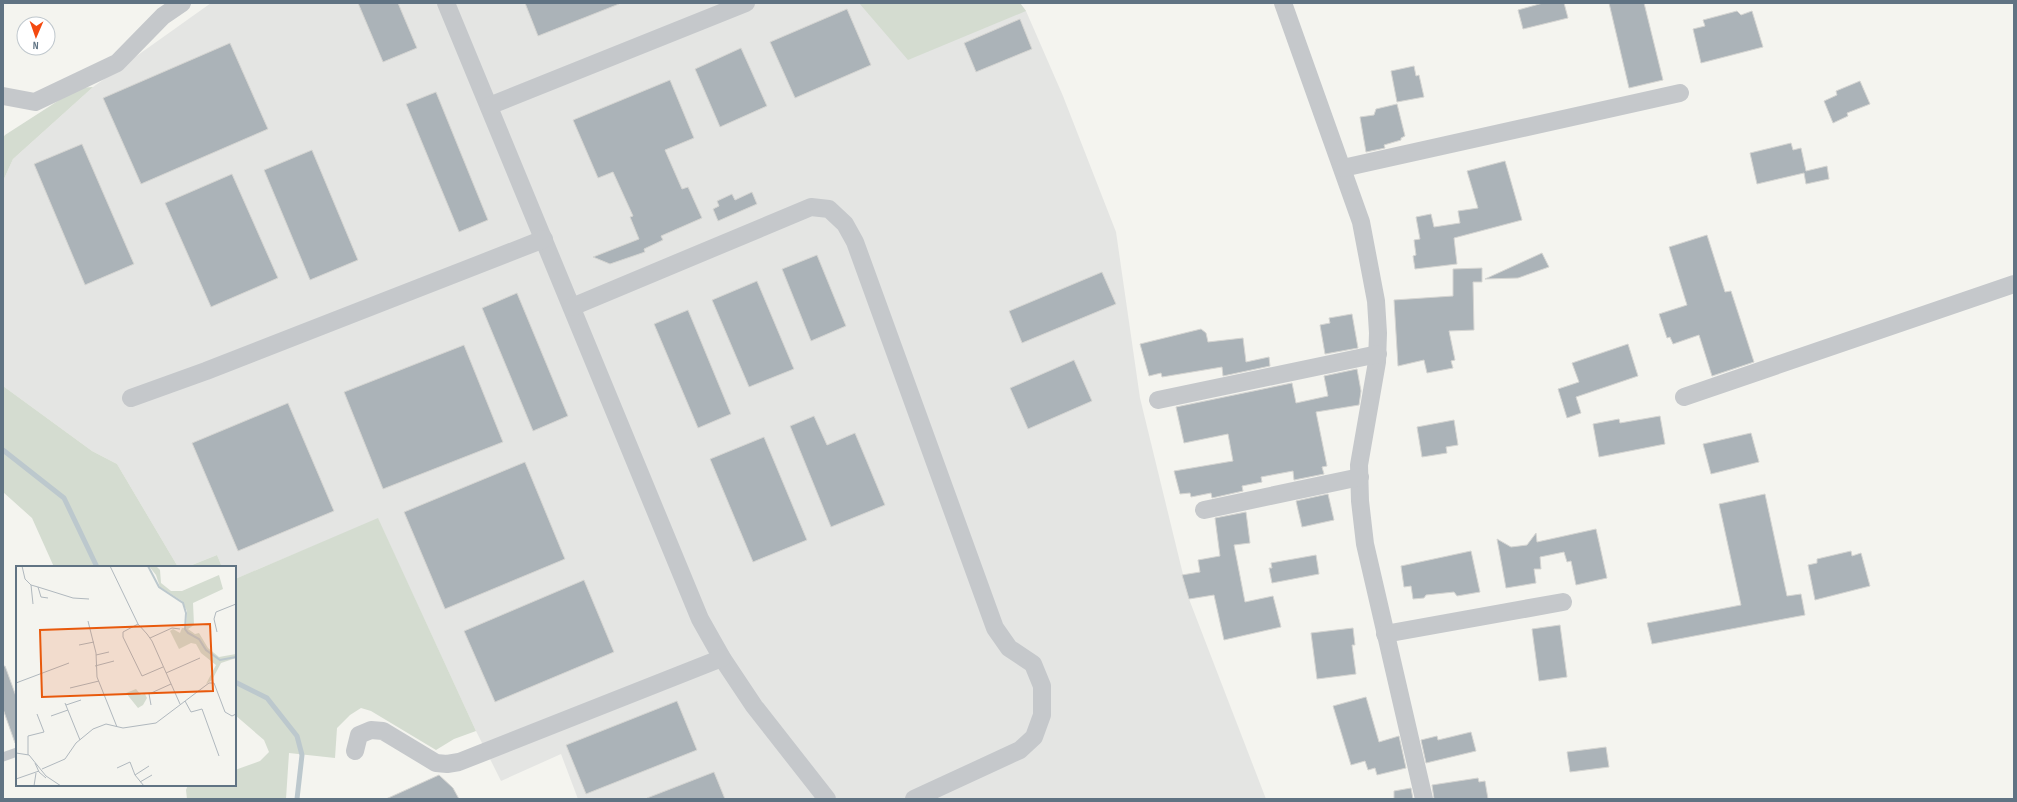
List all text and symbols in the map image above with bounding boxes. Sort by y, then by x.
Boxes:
north arrow [16,16,56,56]
text: N [32,39,39,52]
inset map [16,566,236,786]

